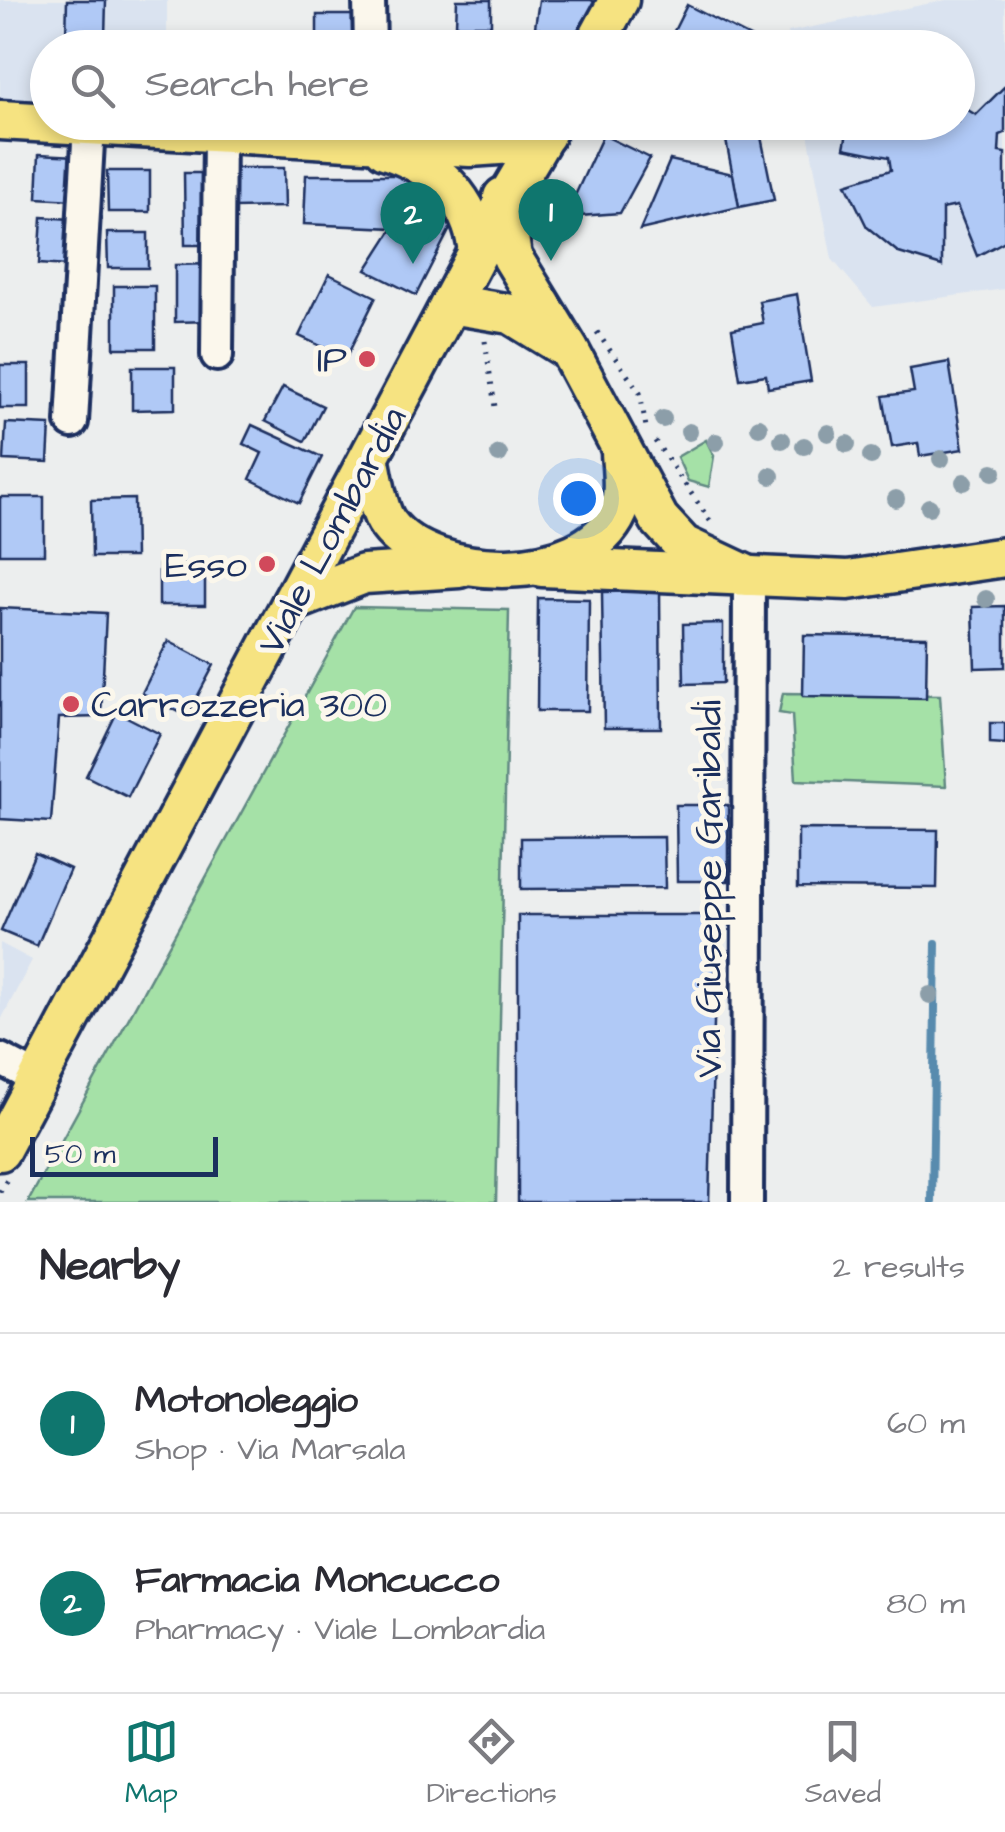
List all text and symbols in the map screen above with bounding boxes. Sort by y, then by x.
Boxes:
search box [30,30,975,140]
icon: search [65,58,120,113]
text: Search here [145,59,369,111]
pin: 1 [518,178,584,261]
pin: 2 [380,182,446,264]
place label: IP [317,335,347,387]
marker: IP [356,348,378,370]
street label: Viale Lombardia [245,398,420,664]
your location [553,473,604,524]
place label: Esso [165,540,247,592]
marker: Esso [256,553,278,575]
place label: Carrozzeria 300 [91,680,387,732]
marker: Carrozzeria 300 [60,693,82,715]
street label: Via Giuseppe Garibaldi [684,700,736,1078]
scale bar [30,1132,218,1176]
text: 50 m [45,1135,116,1174]
text: Nearby [40,1238,180,1296]
text: 2 results [833,1245,965,1290]
text: Motonoleggio [135,1375,358,1427]
text: 1 [70,1401,75,1446]
text: 60 m [887,1401,965,1446]
text: Shop · Via Marsala [135,1427,405,1472]
text: Farmacia Moncucco [135,1555,500,1607]
text: 2 [63,1581,82,1626]
text: 80 m [886,1581,965,1626]
text: Pharmacy · Viale Lombardia [135,1607,545,1652]
tab: Map [124,1714,179,1813]
tab: Directions [427,1714,557,1813]
tab: Saved [805,1714,881,1813]

